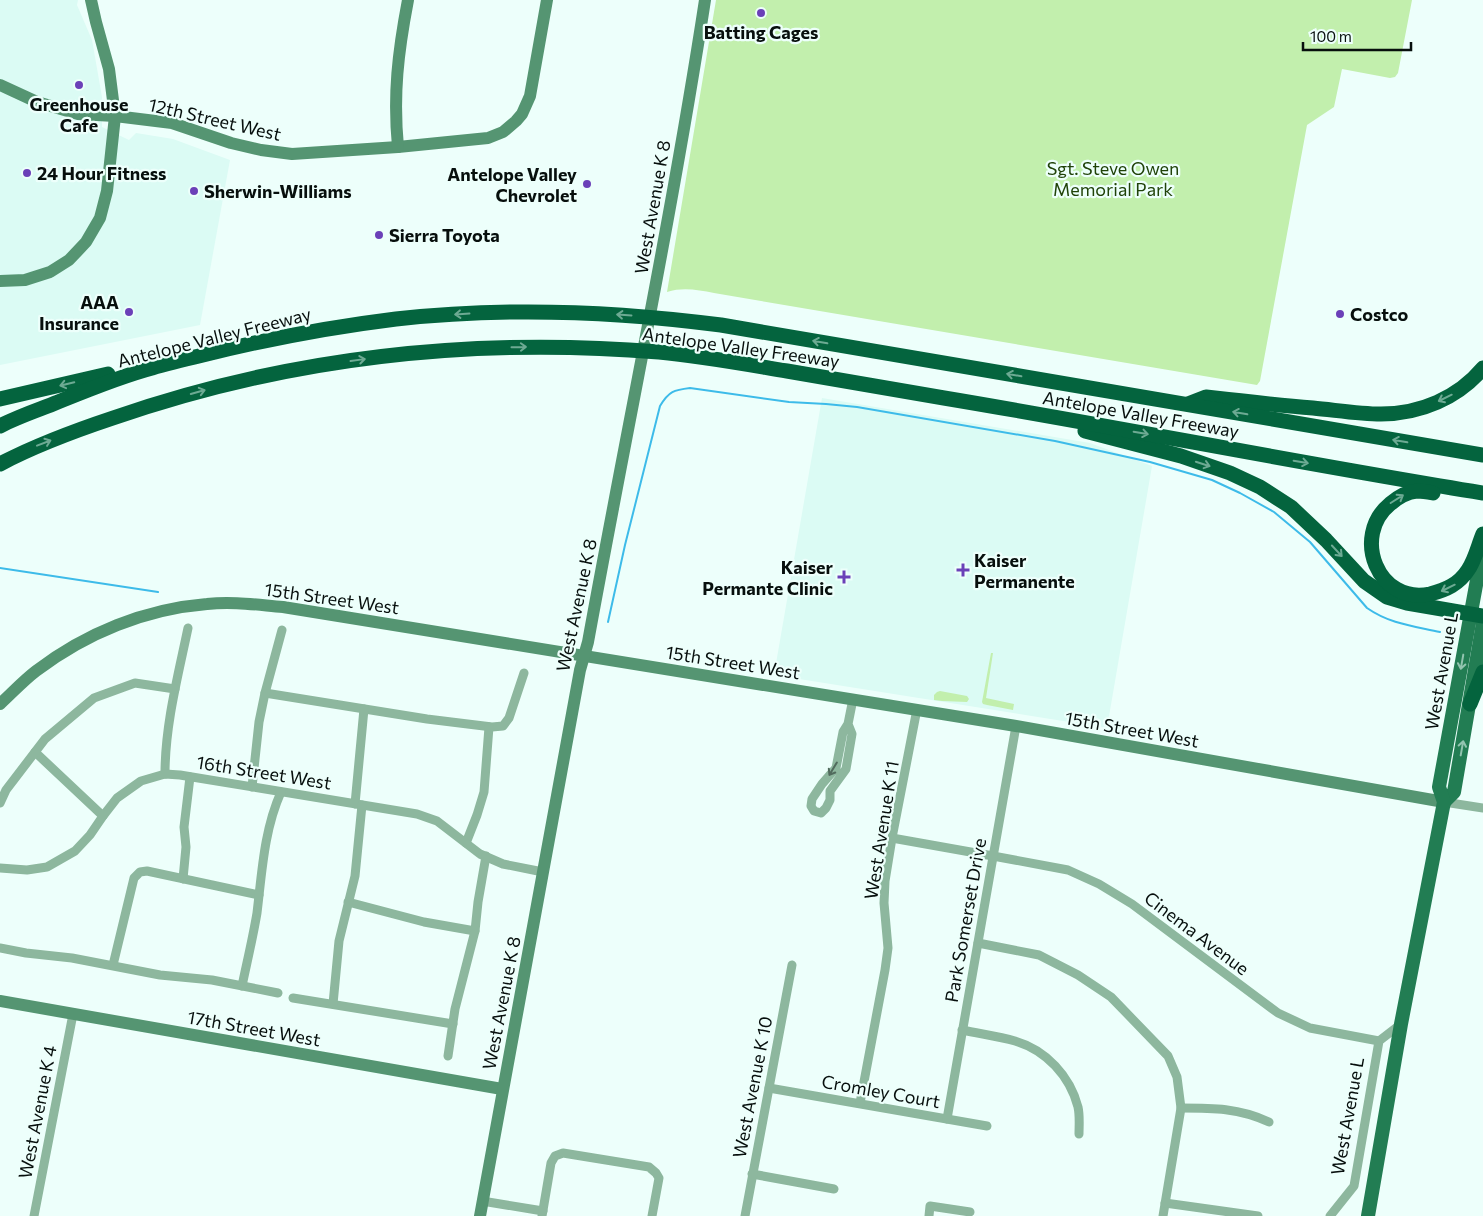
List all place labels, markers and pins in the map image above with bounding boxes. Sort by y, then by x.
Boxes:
marker: Batting Cages [755,7,767,19]
place label: Batting Cages [704,21,818,43]
marker: Greenhouse Cafe [73,79,85,91]
place label: Greenhouse Cafe [30,93,128,136]
place label: 24 Hour Fitness [37,162,166,184]
place label: Antelope Valley Chevrolet [447,163,577,206]
marker: 24 Hour Fitness [21,167,33,179]
marker: Antelope Valley Chevrolet [581,178,593,190]
place label: Sherwin-Williams [204,180,352,202]
marker: Sherwin-Williams [188,185,200,197]
place label: Sierra Toyota [389,224,500,246]
marker: Sierra Toyota [373,229,385,241]
place label: AAA Insurance [39,291,119,334]
place label: Costco [1350,303,1408,325]
marker: AAA Insurance [123,306,135,318]
marker: Costco [1334,308,1346,320]
place label: Kaiser Permanente [974,549,1075,592]
place label: Kaiser Permante Clinic [702,556,834,599]
marker: Kaiser Permanente [956,563,970,577]
marker: Kaiser Permante Clinic [837,570,851,584]

